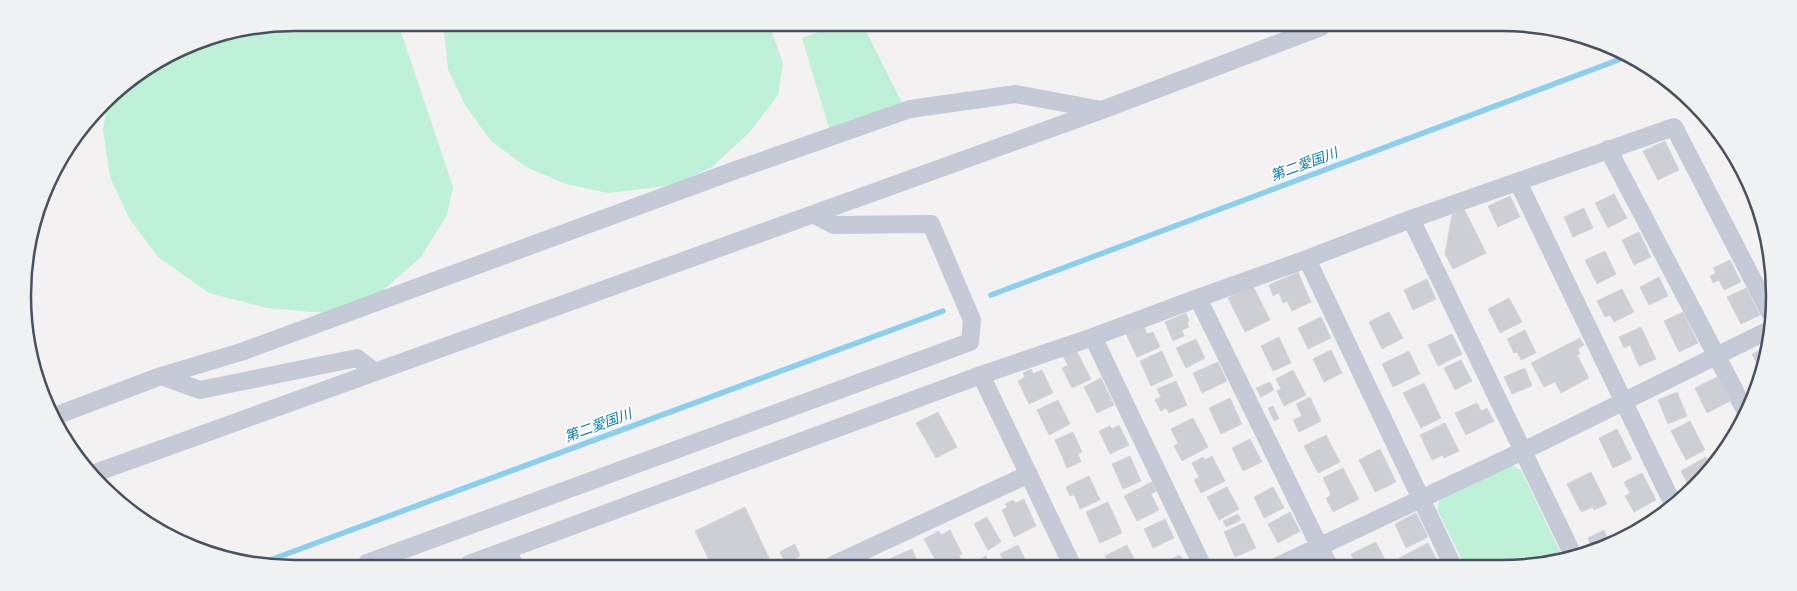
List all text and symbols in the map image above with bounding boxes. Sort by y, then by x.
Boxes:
water label: 第二愛国川 [1268,144,1342,184]
water label: 第二愛国川 [562,405,636,445]

